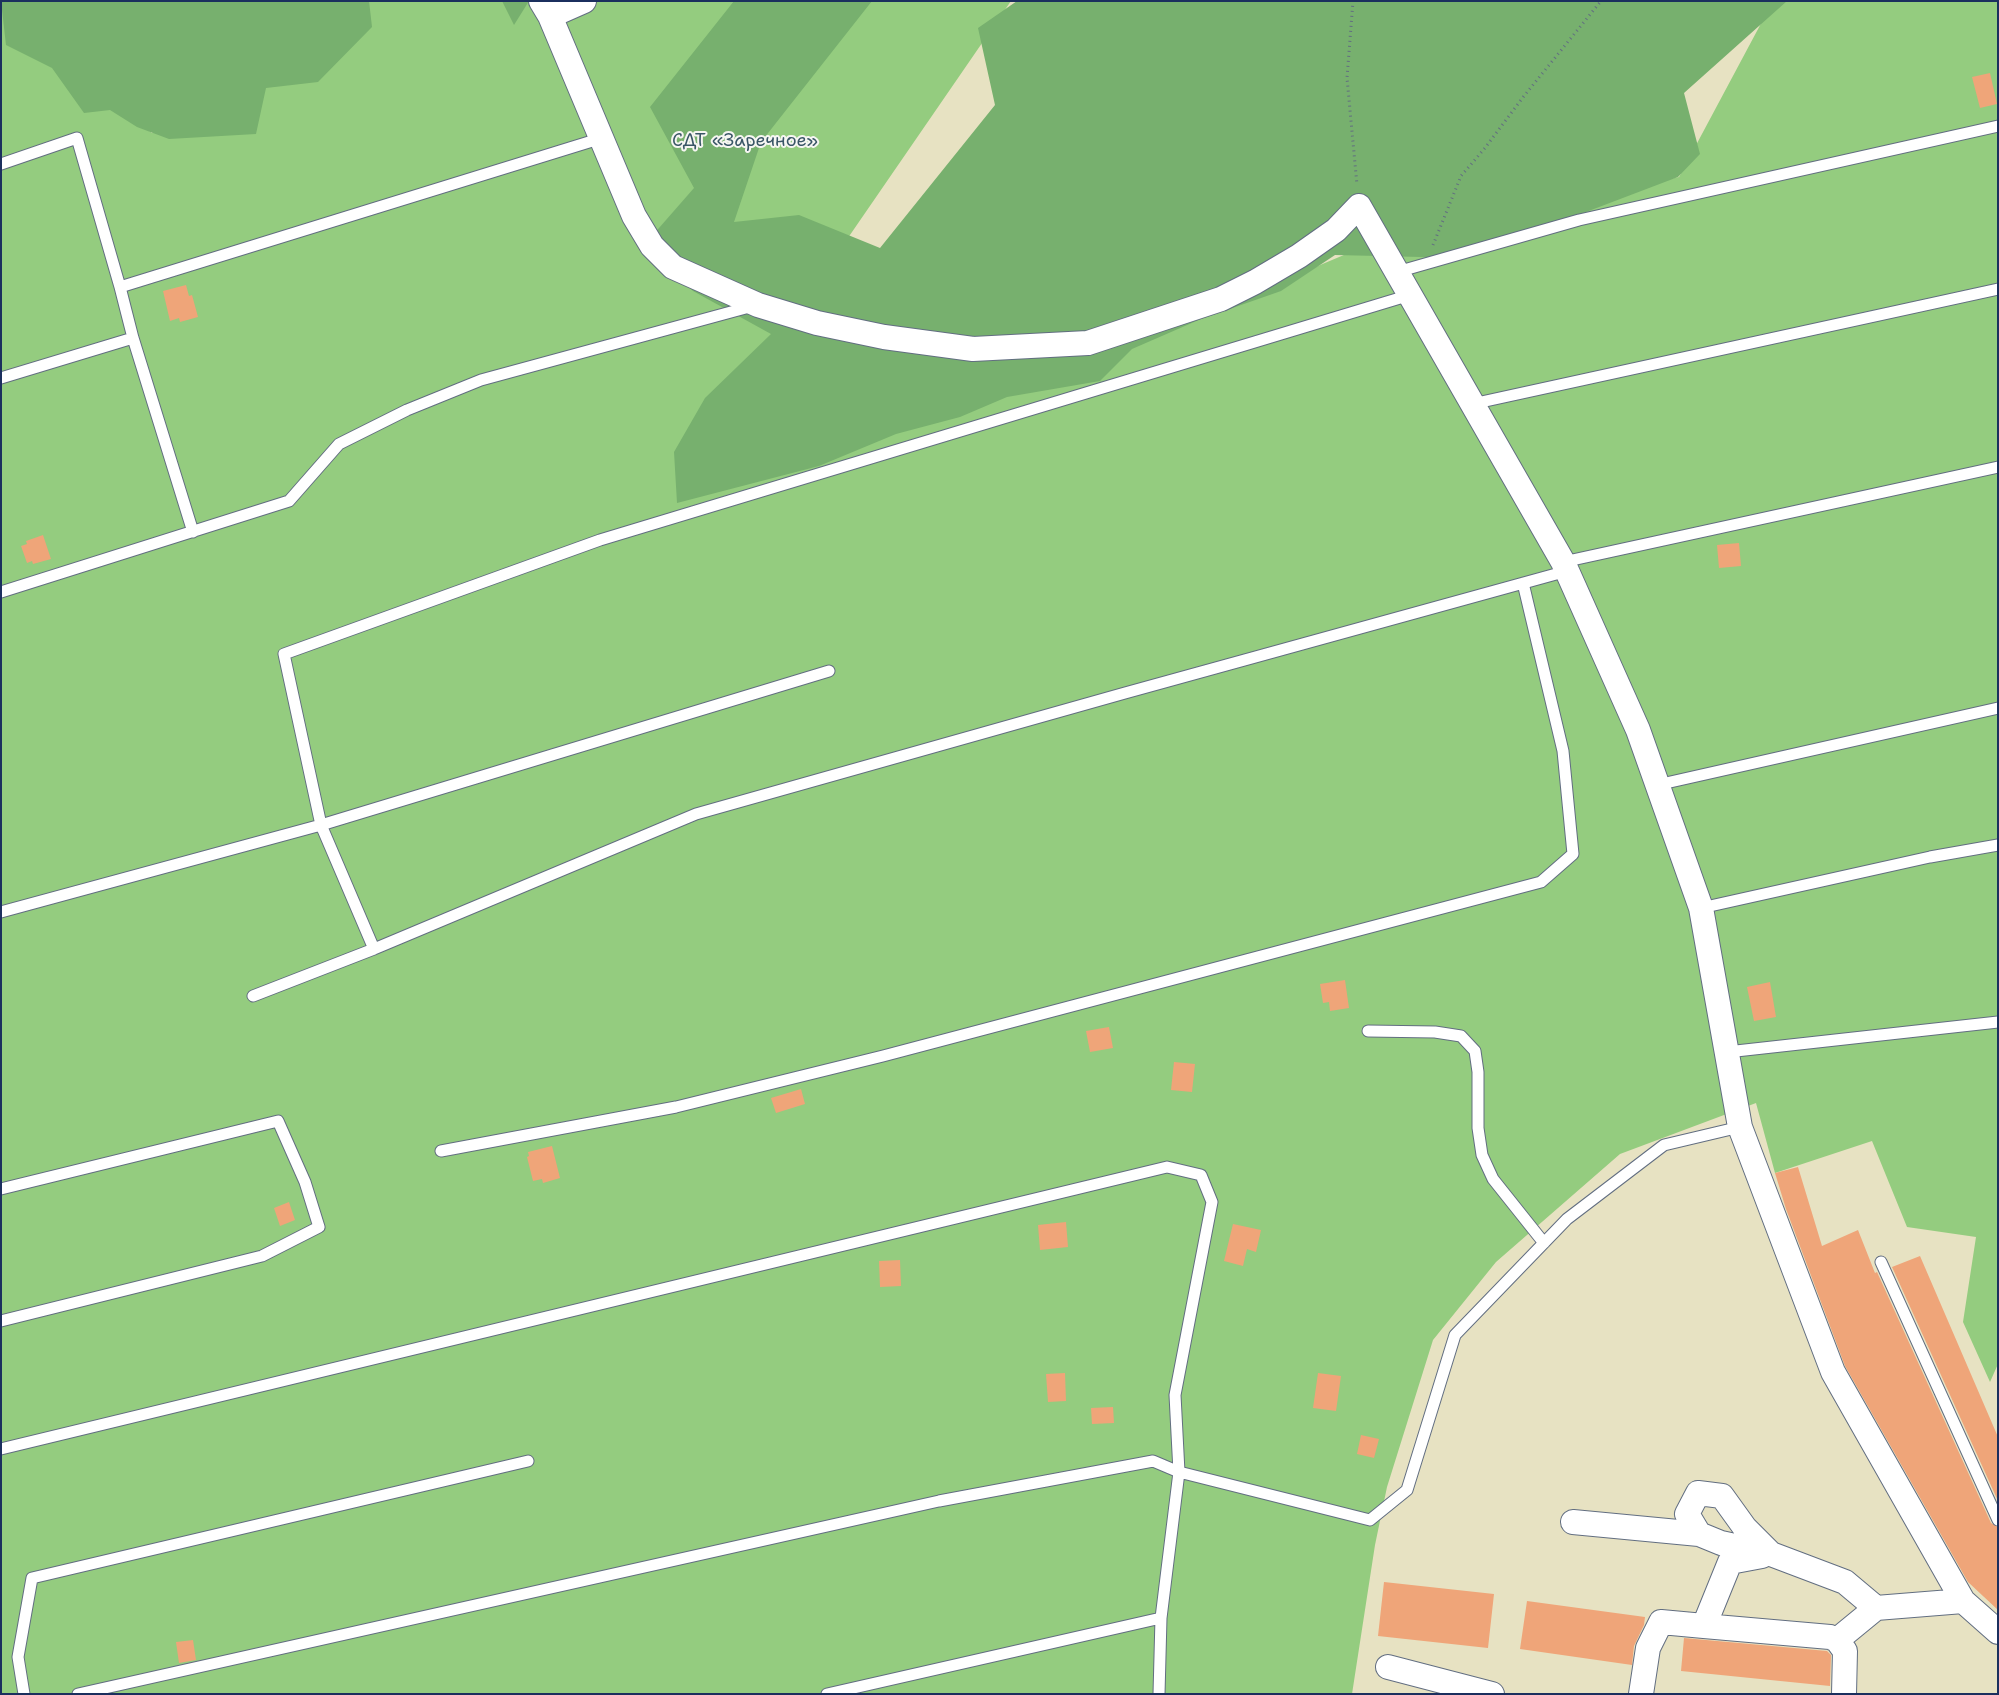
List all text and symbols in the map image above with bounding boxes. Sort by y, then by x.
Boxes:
park label: СДТ «Заречное» [672,130,818,152]

